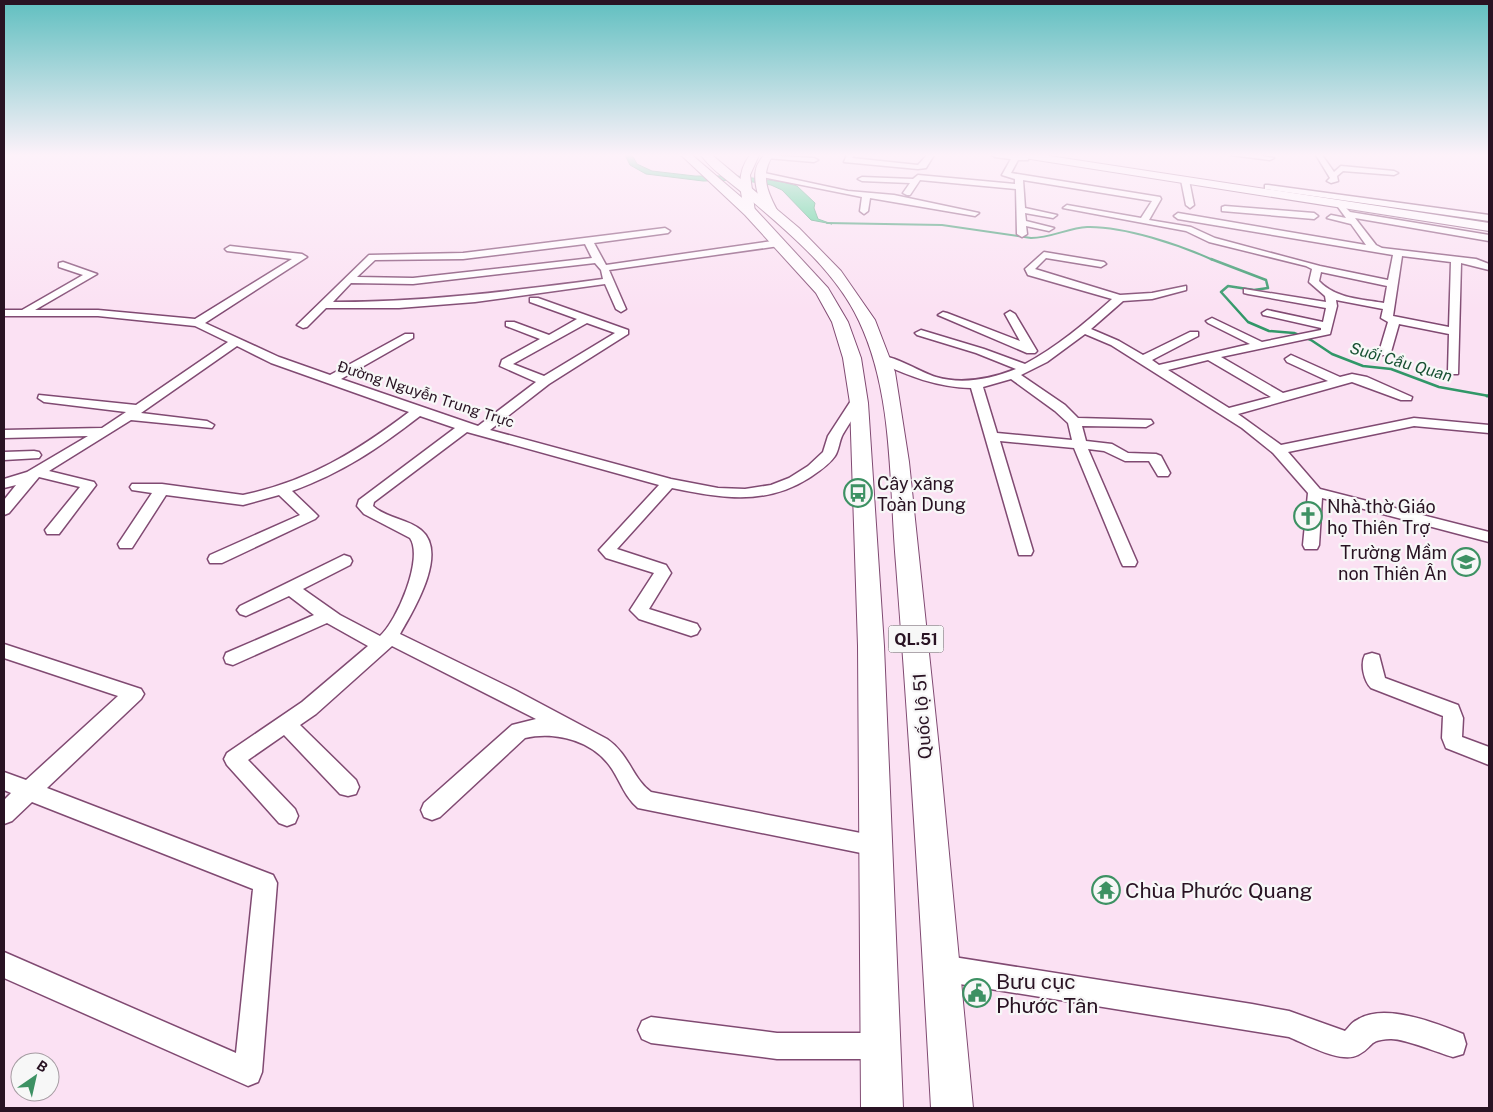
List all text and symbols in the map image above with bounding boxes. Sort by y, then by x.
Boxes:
water label: Suối Cầu Quan [1348,338,1455,386]
street label: Đường Nguyễn Trung Trực [335,357,517,431]
place label: Cây xăng Toàn Dung [877,473,966,515]
bus stop icon: Cây xăng Toàn Dung [843,478,873,508]
place label: Nhà thờ Giáo họ Thiên Trợ [1327,496,1436,538]
church icon: Nhà thờ Giáo họ Thiên Trợ [1293,501,1323,531]
place label: Trường Mầm non Thiên Ân [1338,542,1447,584]
school or university icon: Trường Mầm non Thiên Ân [1451,547,1481,577]
road number: QL.51 [888,626,944,652]
street label: Quốc lộ 51 [909,672,935,760]
temple icon: Chùa Phước Quang [1091,875,1121,905]
place label: Chùa Phước Quang [1125,878,1313,903]
place label: Bưu cục Phước Tân [996,969,1098,1018]
public building icon: Bưu cục Phước Tân [962,978,992,1008]
north arrow [10,1052,60,1102]
text: B [34,1057,51,1076]

